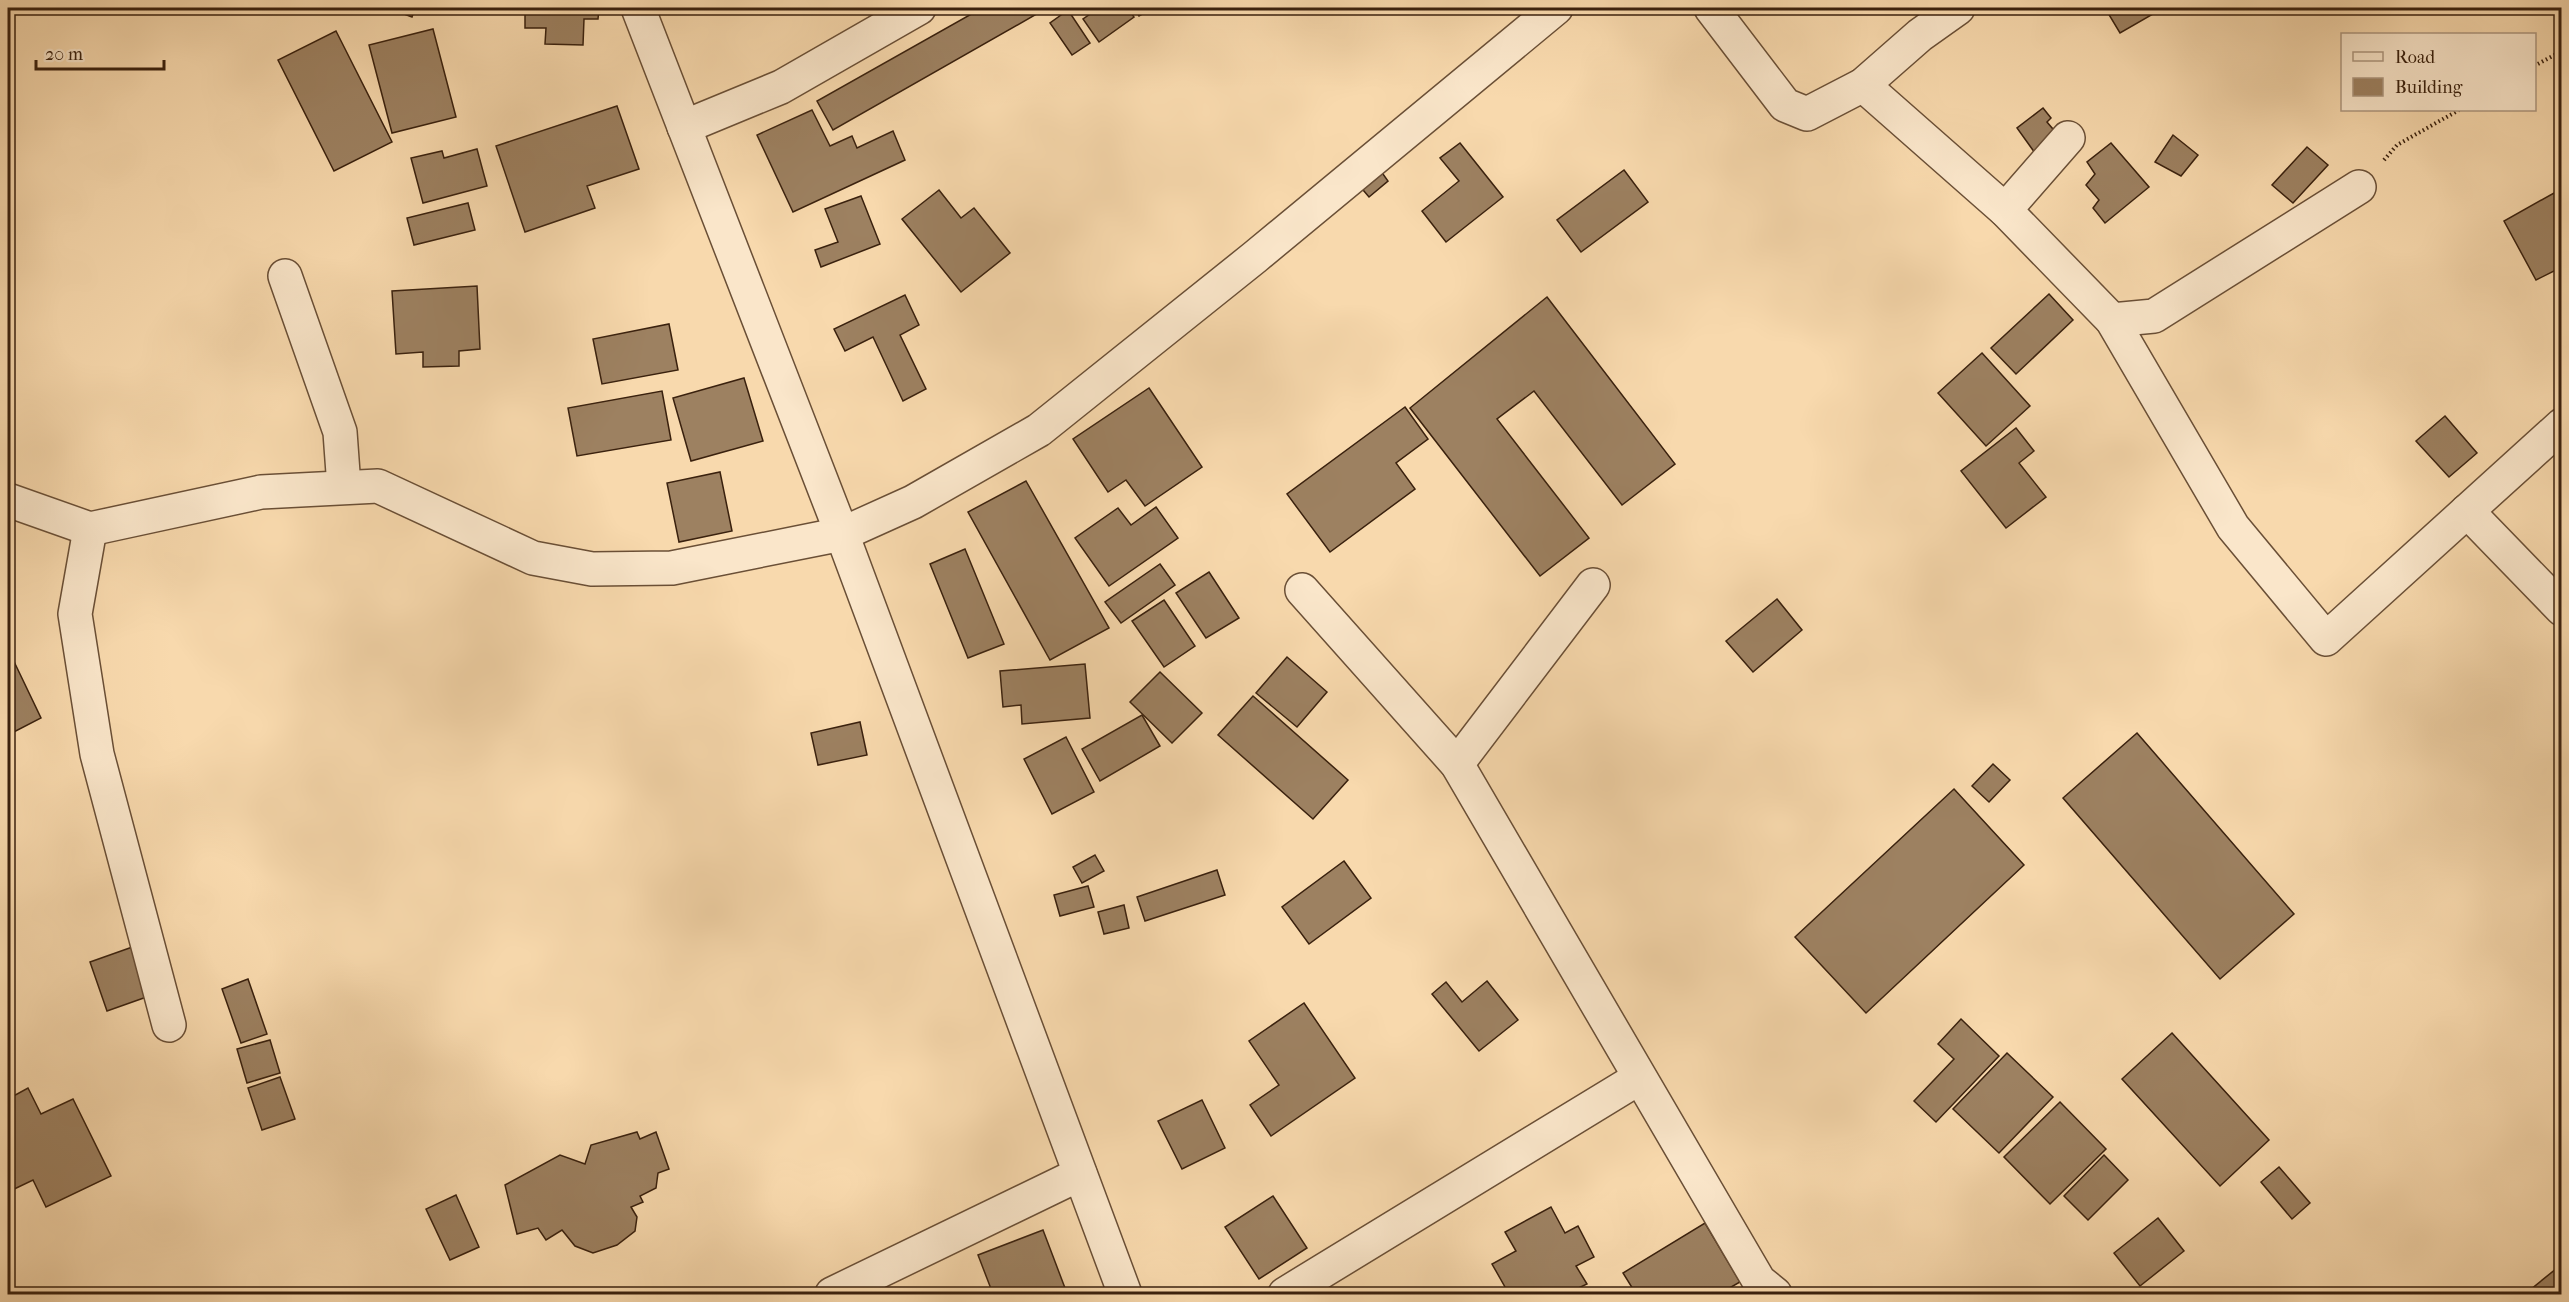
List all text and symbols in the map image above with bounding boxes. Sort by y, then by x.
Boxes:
scale bar [36,33,164,71]
legend [2341,33,2536,111]
text: 20 m [45,44,83,65]
text: Road [2395,47,2435,68]
text: Building [2395,77,2463,98]

